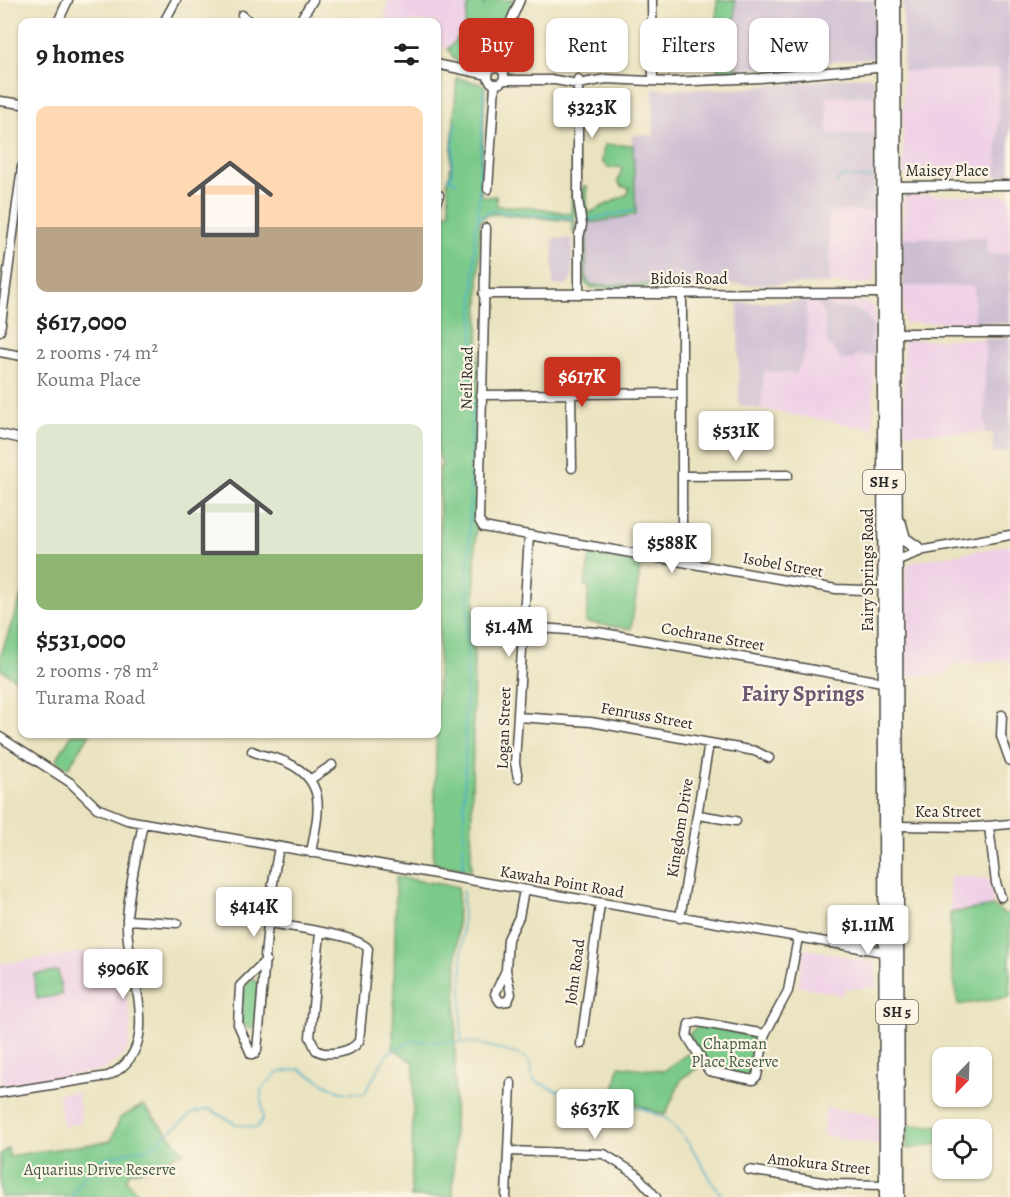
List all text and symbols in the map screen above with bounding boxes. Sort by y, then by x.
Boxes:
chip: Buy [459,18,534,72]
chip: Rent [546,18,628,72]
chip: Filters [640,18,737,72]
chip: New [749,18,829,72]
text: 9 homes [36,37,125,72]
icon: filters [390,38,423,71]
pin: $323K [550,88,634,139]
text: $323K [567,94,617,121]
icon: home [176,145,284,253]
street label: Maisey Place [905,160,989,182]
street label: Bidois Road [650,268,728,290]
text: $617,000 [36,304,127,339]
text: 2 rooms · 74 m² [36,339,158,366]
street label: Neil Road [455,346,479,410]
pin: $617K [540,357,624,408]
text: $617K [558,363,606,390]
text: Kouma Place [36,366,141,393]
pin: $531K [694,411,778,462]
text: $531K [713,417,759,444]
icon: home [176,463,284,571]
road number: SH 5 [863,470,905,494]
street label: Fairy Springs Road [857,508,879,632]
pin: $588K [630,523,714,574]
text: $588K [647,529,697,556]
street label: Isobel Street [741,547,825,583]
pin: $1.4M [467,607,551,658]
text: $1.4M [485,613,533,640]
street label: Cochrane Street [659,617,767,657]
text: $531,000 [36,622,126,657]
text: 2 rooms · 78 m² [36,657,159,684]
district label: Fairy Springs [742,679,864,709]
text: Turama Road [36,684,145,711]
street label: Logan Street [492,686,516,770]
street label: Fenruss Street [599,697,695,735]
street label: Kingdom Drive [661,777,699,879]
street label: Kea Street [915,801,981,823]
street label: Kawaha Point Road [498,860,626,904]
pin: $414K [212,887,296,938]
text: $414K [230,893,278,920]
pin: $1.11M [819,905,917,956]
text: $1.11M [841,911,895,938]
street label: John Road [559,937,591,1006]
pin: $906K [81,949,165,1000]
text: $906K [97,955,149,982]
road number: SH 5 [876,1000,918,1024]
park label: Chapman Place Reserve [691,1033,779,1073]
north arrow [932,1047,992,1107]
map controls [932,1047,992,1179]
pin: $637K [553,1089,637,1140]
text: $637K [571,1095,619,1122]
button: locate [932,1119,992,1179]
street label: Amokura Street [766,1148,871,1180]
park label: Aquarius Drive Reserve [23,1159,176,1181]

